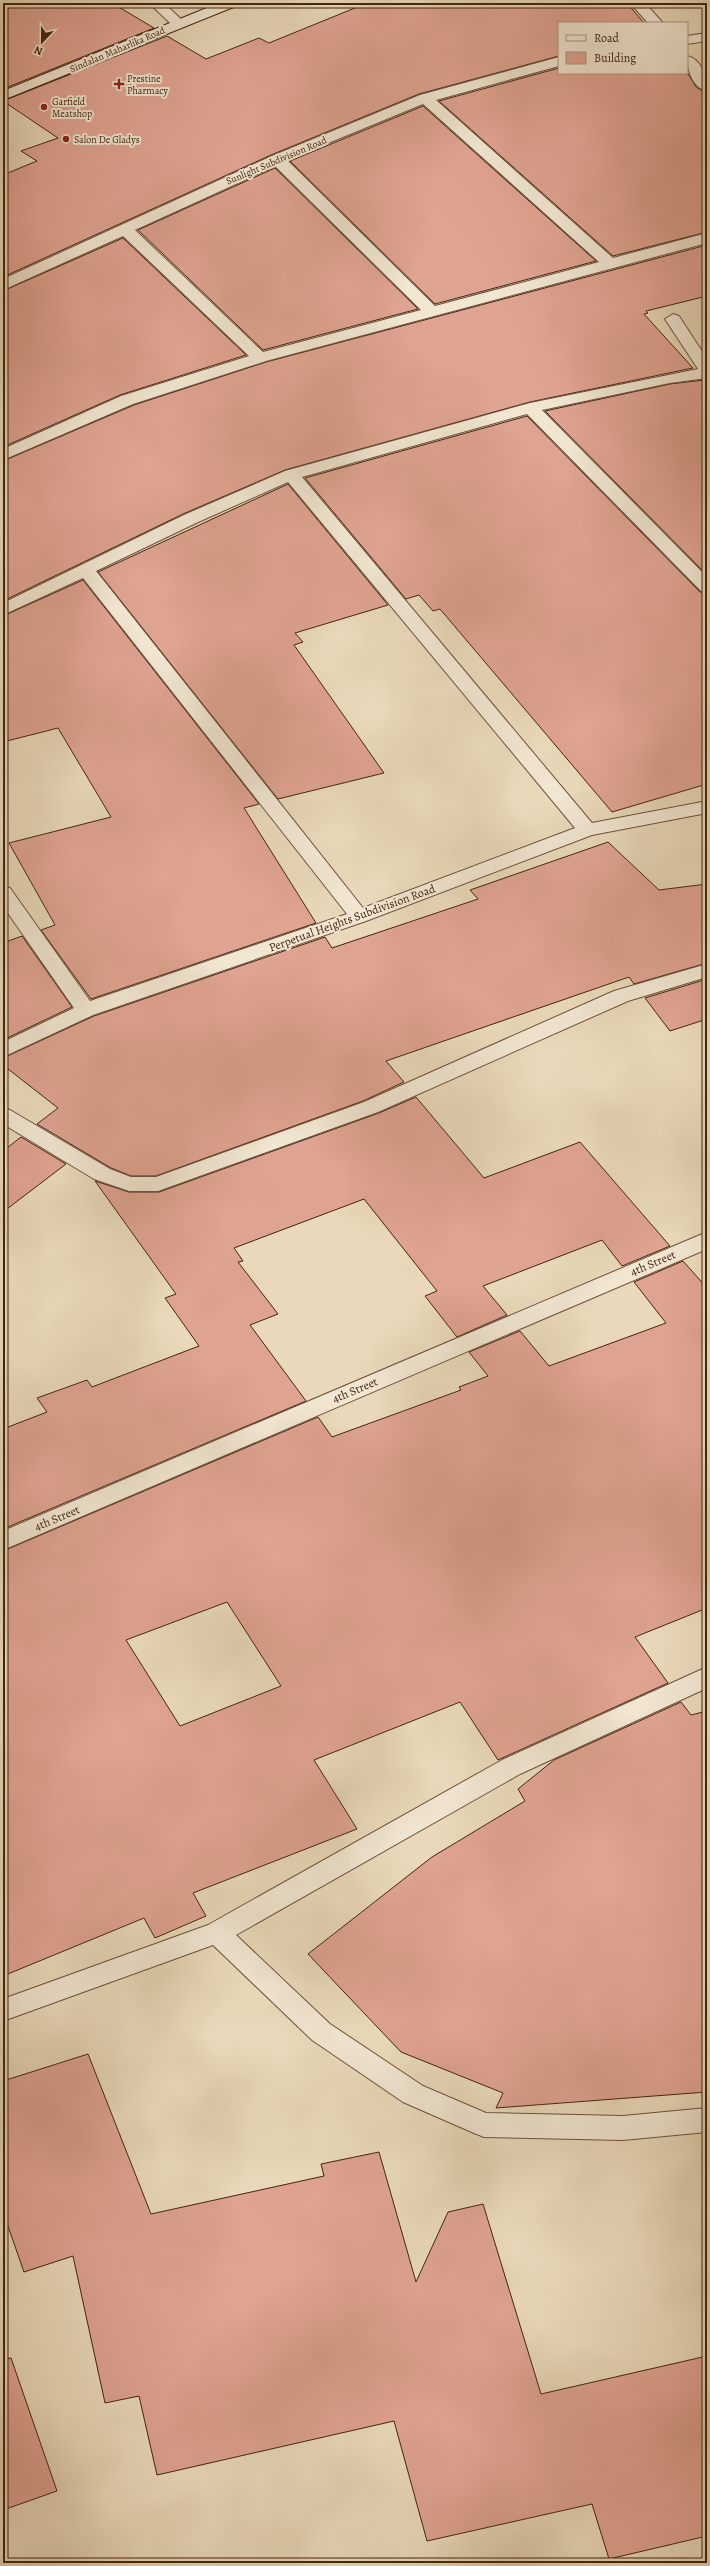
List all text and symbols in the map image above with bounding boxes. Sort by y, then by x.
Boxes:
north arrow [22,22,62,62]
legend [558,22,688,74]
street label: Sindalan Maharlika Road [68,23,167,75]
text: Road [594,30,620,46]
text: N [32,42,45,59]
text: Building [594,50,636,66]
place label: Prestine Pharmacy [127,72,169,97]
marker: Prestine Pharmacy [114,79,124,89]
place label: Garfield Meatshop [52,95,92,121]
marker: Garfield Meatshop [39,102,49,112]
place label: Salon De Gladys [74,133,140,146]
street label: Sunlight Subdivision Road [224,133,329,188]
marker: Salon De Gladys [61,134,71,144]
street label: Perpetual Heights Subdivision Road [267,880,438,956]
street label: 4th Street [628,1246,678,1280]
street label: 4th Street [330,1373,380,1407]
street label: 4th Street [32,1501,82,1535]

